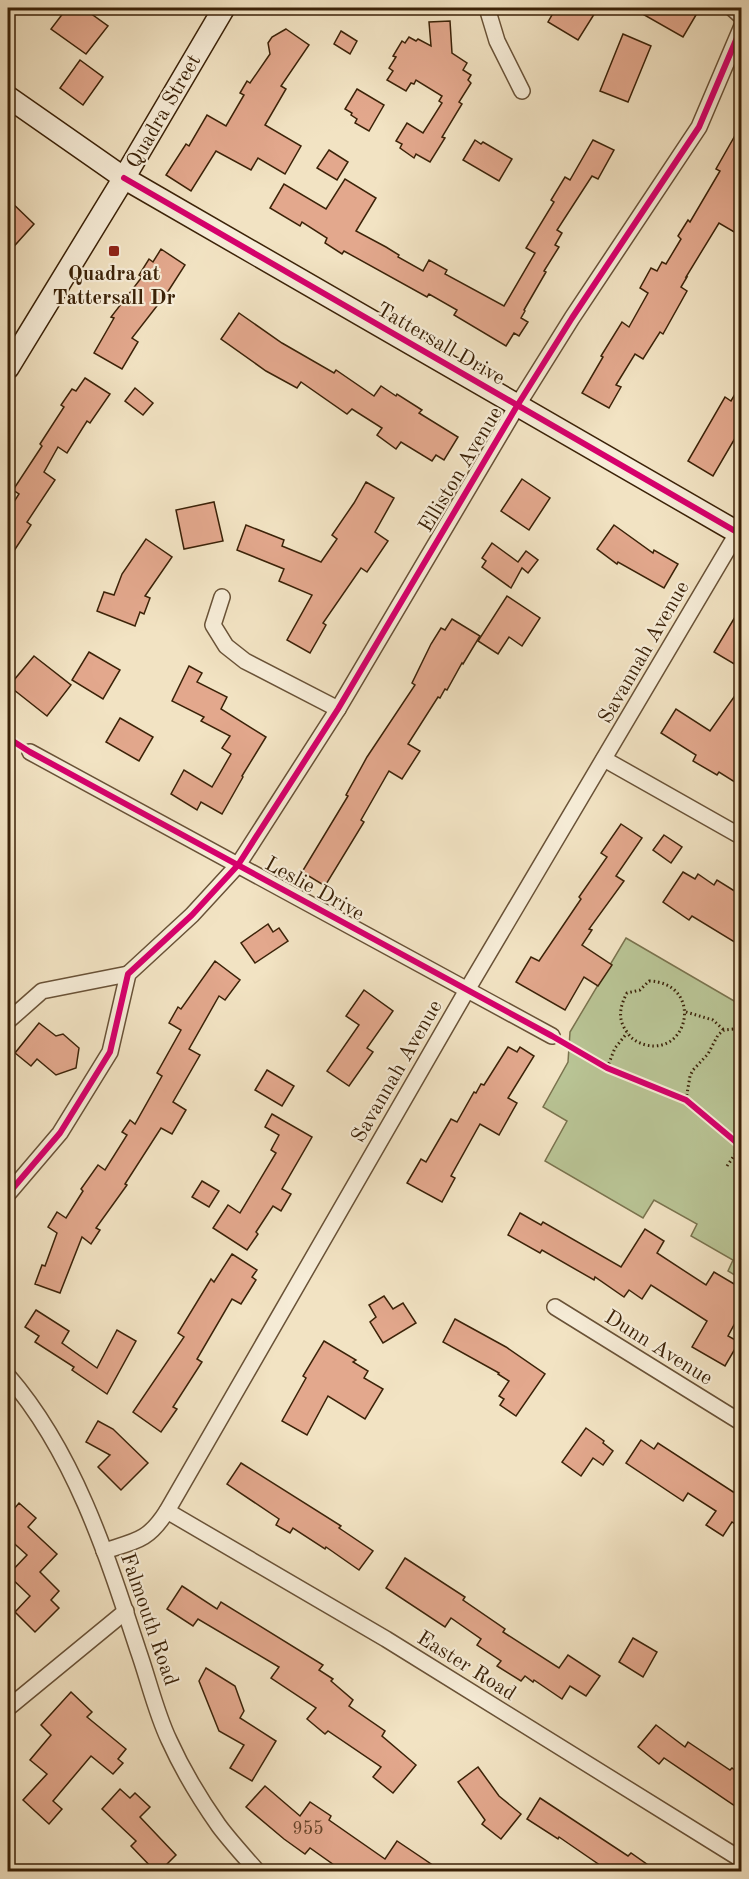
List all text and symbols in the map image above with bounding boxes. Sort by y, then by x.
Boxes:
street label: Quadra Street [123,51,205,172]
marker: Quadra at Tattersall Dr [107,244,121,258]
place label: Quadra at Tattersall Dr [52,264,176,309]
street label: Tattersall Drive [372,299,508,389]
street label: Elliston Avenue [416,403,507,536]
street label: Savannah Avenue [595,578,694,728]
street label: Leslie Drive [261,853,368,925]
street label: Savannah Avenue [348,997,447,1147]
street label: Dunn Avenue [601,1307,716,1390]
street label: Falmouth Road [116,1551,181,1688]
street label: Easter Road [413,1628,519,1705]
house number: 955 [292,1820,324,1838]

